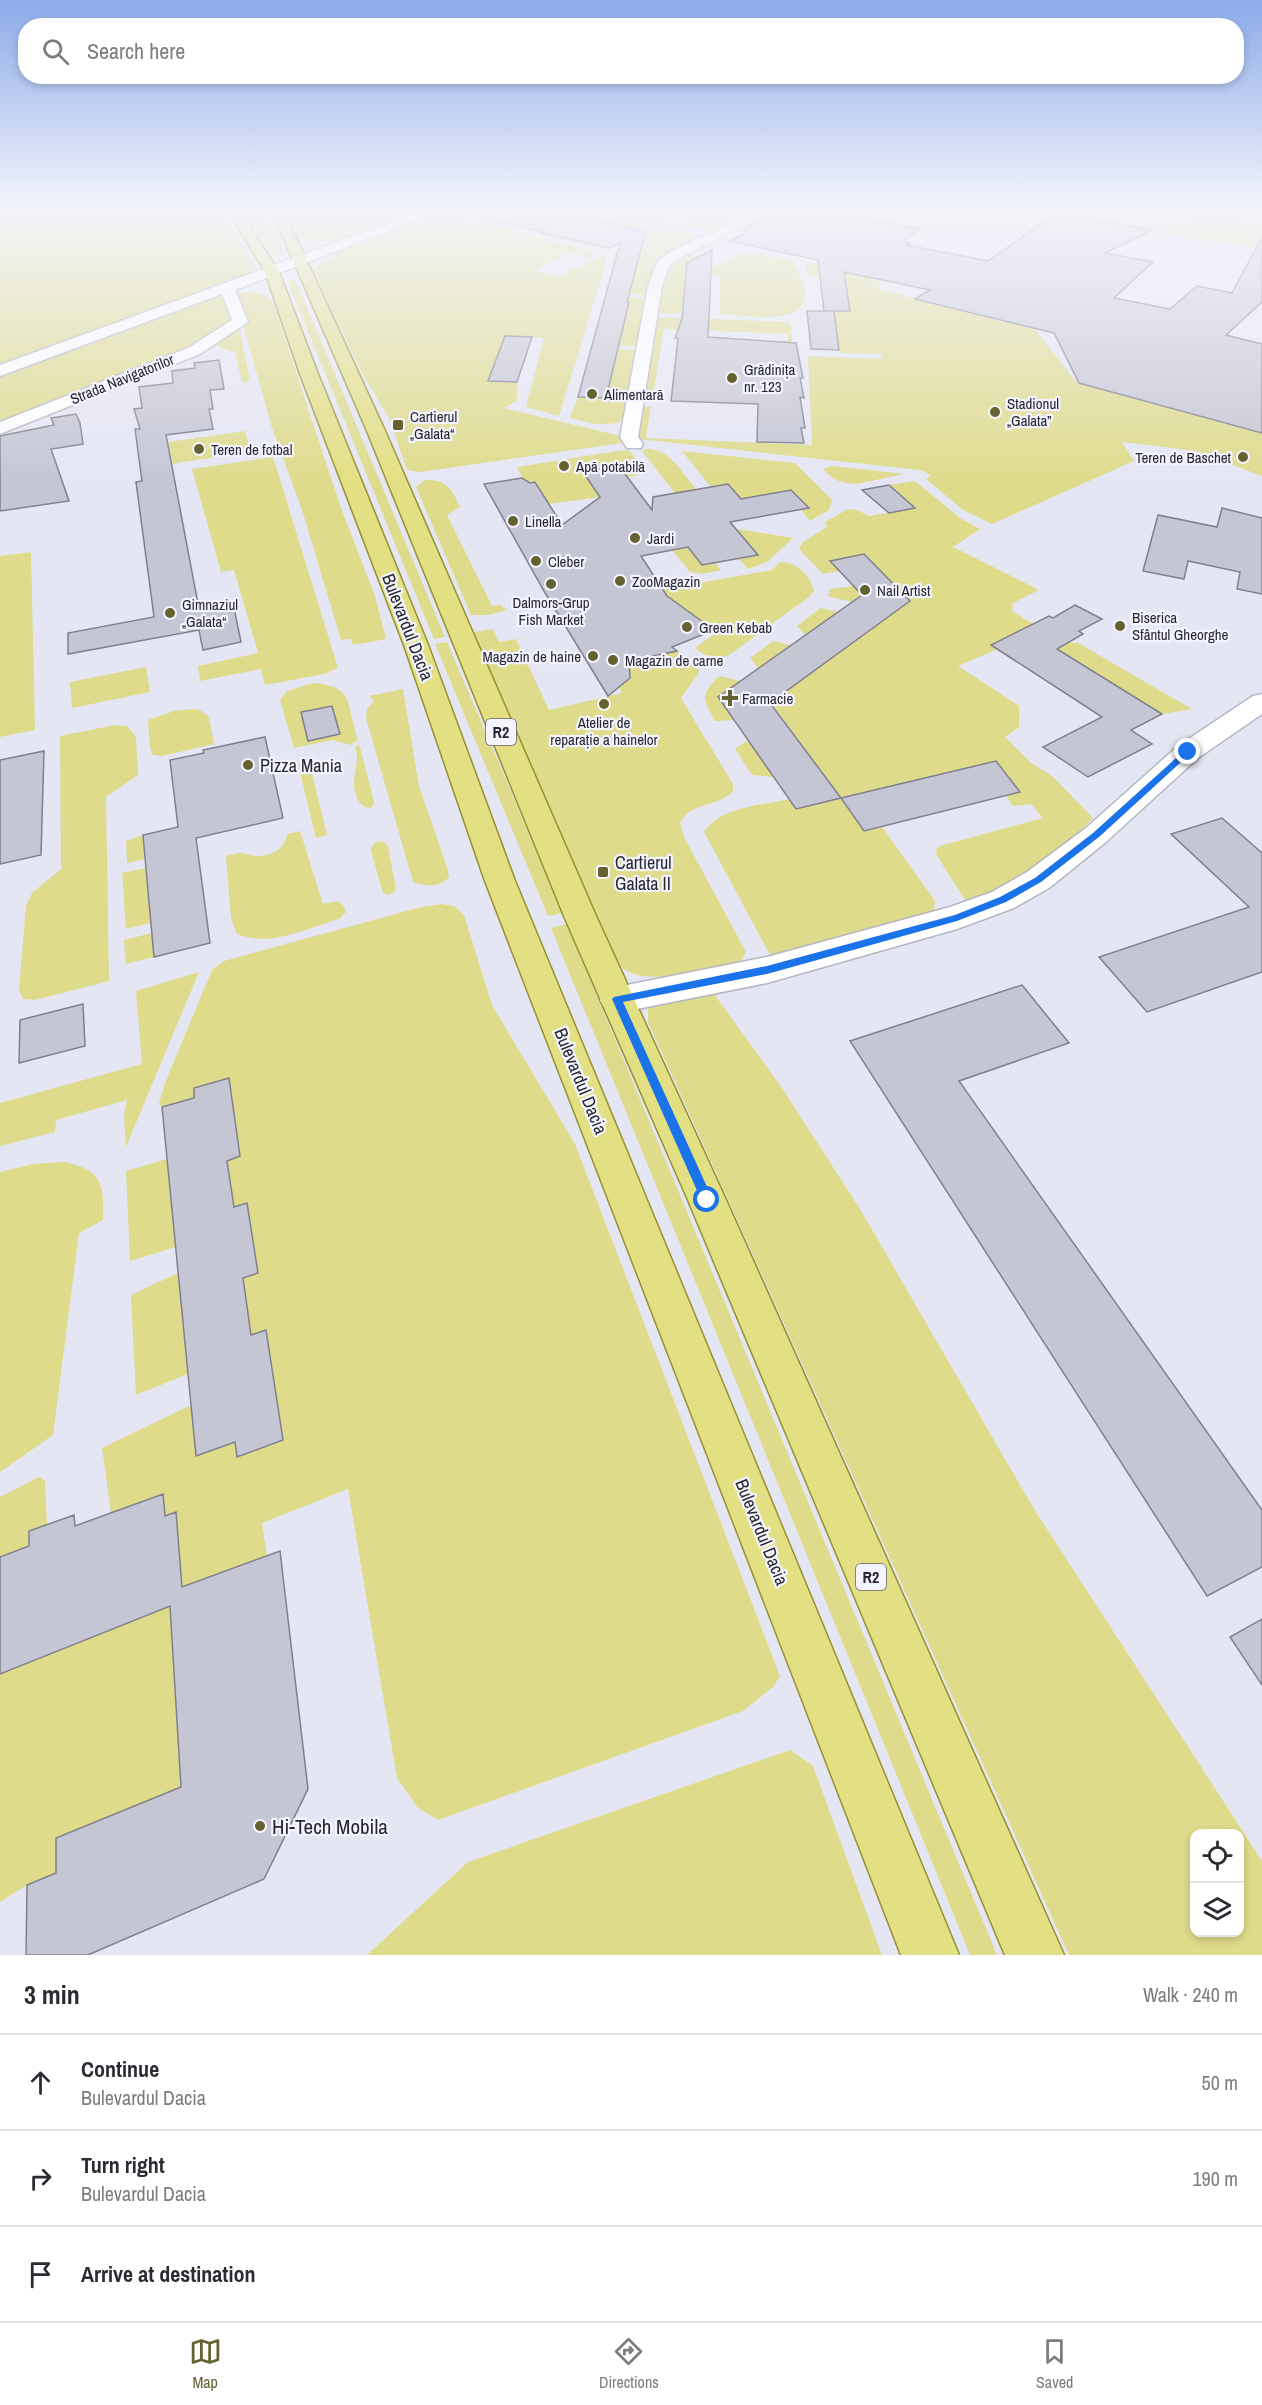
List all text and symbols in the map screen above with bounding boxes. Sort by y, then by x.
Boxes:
search box [18,18,1244,84]
icon: search [39,35,72,68]
text: Search here [87,36,185,66]
street label: Strada Navigatorilor [67,349,177,409]
place label: Grădinița nr. 123 [744,359,795,397]
marker: Grădinița nr. 123 [725,371,739,385]
place label: Alimentară [603,384,664,405]
marker: Alimentară [585,387,599,401]
place label: Stadionul „Galata” [1007,393,1059,431]
marker: Stadionul „Galata” [988,405,1002,419]
place label: Cartierul „Galata“ [410,406,457,444]
marker: Cartierul „Galata“ [391,418,405,432]
place label: Teren de fotbal [211,439,292,460]
marker: Teren de fotbal [192,442,206,456]
place label: Teren de Baschet [1135,447,1232,468]
marker: Teren de Baschet [1236,450,1250,464]
place label: Apă potabilă [575,456,645,477]
marker: Apă potabilă [557,459,571,473]
place label: Linella [525,511,561,532]
marker: Linella [506,514,520,528]
place label: Jardi [647,528,674,549]
marker: Jardi [628,531,642,545]
place label: Cleber [548,551,584,572]
marker: Cleber [529,554,543,568]
street label: Bulevardul Dacia [376,570,440,684]
place label: ZooMagazin [632,571,700,592]
marker: ZooMagazin [613,574,627,588]
marker: Dalmors-Grup Fish Market [544,577,558,591]
place label: Nail Artist [877,580,931,601]
marker: Nail Artist [858,583,872,597]
place label: Dalmors-Grup Fish Market [512,592,590,630]
place label: Gimnaziul „Galata“ [182,594,238,632]
marker: Gimnaziul „Galata“ [163,606,177,620]
place label: Biserica Sfântul Gheorghe [1132,607,1229,645]
place label: Green Kebab [699,617,772,638]
marker: Biserica Sfântul Gheorghe [1113,619,1127,633]
marker: Green Kebab [680,620,694,634]
place label: Magazin de haine [483,646,581,667]
marker: Magazin de haine [586,649,600,663]
place label: Magazin de carne [625,650,724,671]
marker: Magazin de carne [606,653,620,667]
place label: Farmacie [742,688,794,709]
marker: Farmacie [723,691,737,705]
marker: Atelier de reparație a hainelor [597,697,611,711]
place label: Atelier de reparație a hainelor [550,712,658,750]
road number: R2 [486,719,516,745]
route end [1174,738,1200,764]
place label: Pizza Mania [260,753,342,778]
marker: Pizza Mania [241,758,255,772]
place label: Cartierul Galata II [615,850,672,896]
marker: Cartierul Galata II [596,865,610,879]
street label: Bulevardul Dacia [548,1024,614,1138]
route start [693,1186,719,1212]
street label: Bulevardul Dacia [729,1475,795,1589]
road number: R2 [856,1564,886,1590]
place label: Hi-Tech Mobila [272,1812,388,1841]
marker: Hi-Tech Mobila [253,1819,267,1833]
map controls [1190,1829,1244,1937]
button: locate [1190,1829,1244,1883]
button: layers [1190,1883,1244,1937]
text: 3 min [24,1977,80,2012]
text: Walk · 240 m [1143,1981,1238,2008]
text: Continue [81,2054,159,2084]
icon: ahead [24,2066,57,2099]
text: 50 m [1202,2069,1238,2096]
text: Bulevardul Dacia [81,2084,206,2111]
text: Turn right [81,2150,165,2180]
icon: right [24,2162,57,2195]
text: 190 m [1192,2165,1238,2192]
text: Bulevardul Dacia [81,2180,206,2207]
icon: arrive [24,2258,57,2291]
text: Arrive at destination [81,2259,255,2289]
tab: Map [189,2335,222,2393]
tab: Directions [599,2335,659,2393]
tab: Saved [1036,2335,1073,2393]

